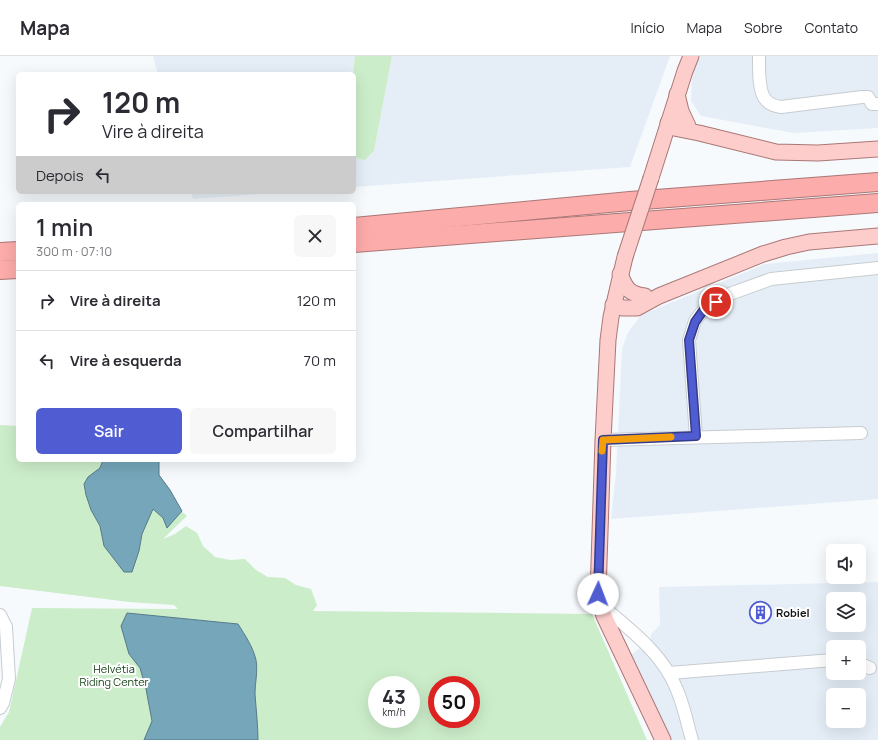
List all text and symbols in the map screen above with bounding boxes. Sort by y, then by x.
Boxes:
text: Mapa [20,15,70,41]
text: Início [631,18,664,37]
text: Mapa [686,18,722,37]
text: Sobre [744,18,782,37]
text: Contato [804,18,858,37]
text: 120 m [102,83,180,121]
icon: right [36,88,88,140]
text: Vire à direita [102,119,204,143]
icon: left [92,164,114,186]
text: Depois [36,165,84,186]
text: 1 min [36,210,93,243]
button: close [294,215,336,257]
text: 300 m · 07:10 [36,242,112,260]
pin [699,285,733,319]
icon: right [36,290,58,312]
text: Vire à direita [70,290,161,311]
text: 120 m [297,290,336,311]
icon: arrive [705,291,727,313]
icon: left [36,350,58,372]
text: Vire à esquerda [70,350,182,371]
text: 70 m [304,350,336,371]
button: Sair [36,408,182,454]
button: Compartilhar [190,408,336,454]
map controls [826,544,866,728]
button: sound [826,544,866,584]
position arrow [577,573,619,615]
button: layers [826,592,866,632]
building icon: Robiel [748,599,774,625]
place label: Robiel [776,605,810,620]
button: + [826,640,866,680]
park label: Helvétia Riding Center [79,661,149,689]
speed limit sign: 50 [428,676,480,728]
text: 43 [382,683,406,710]
button: − [826,688,866,728]
text: km/h [382,705,406,719]

